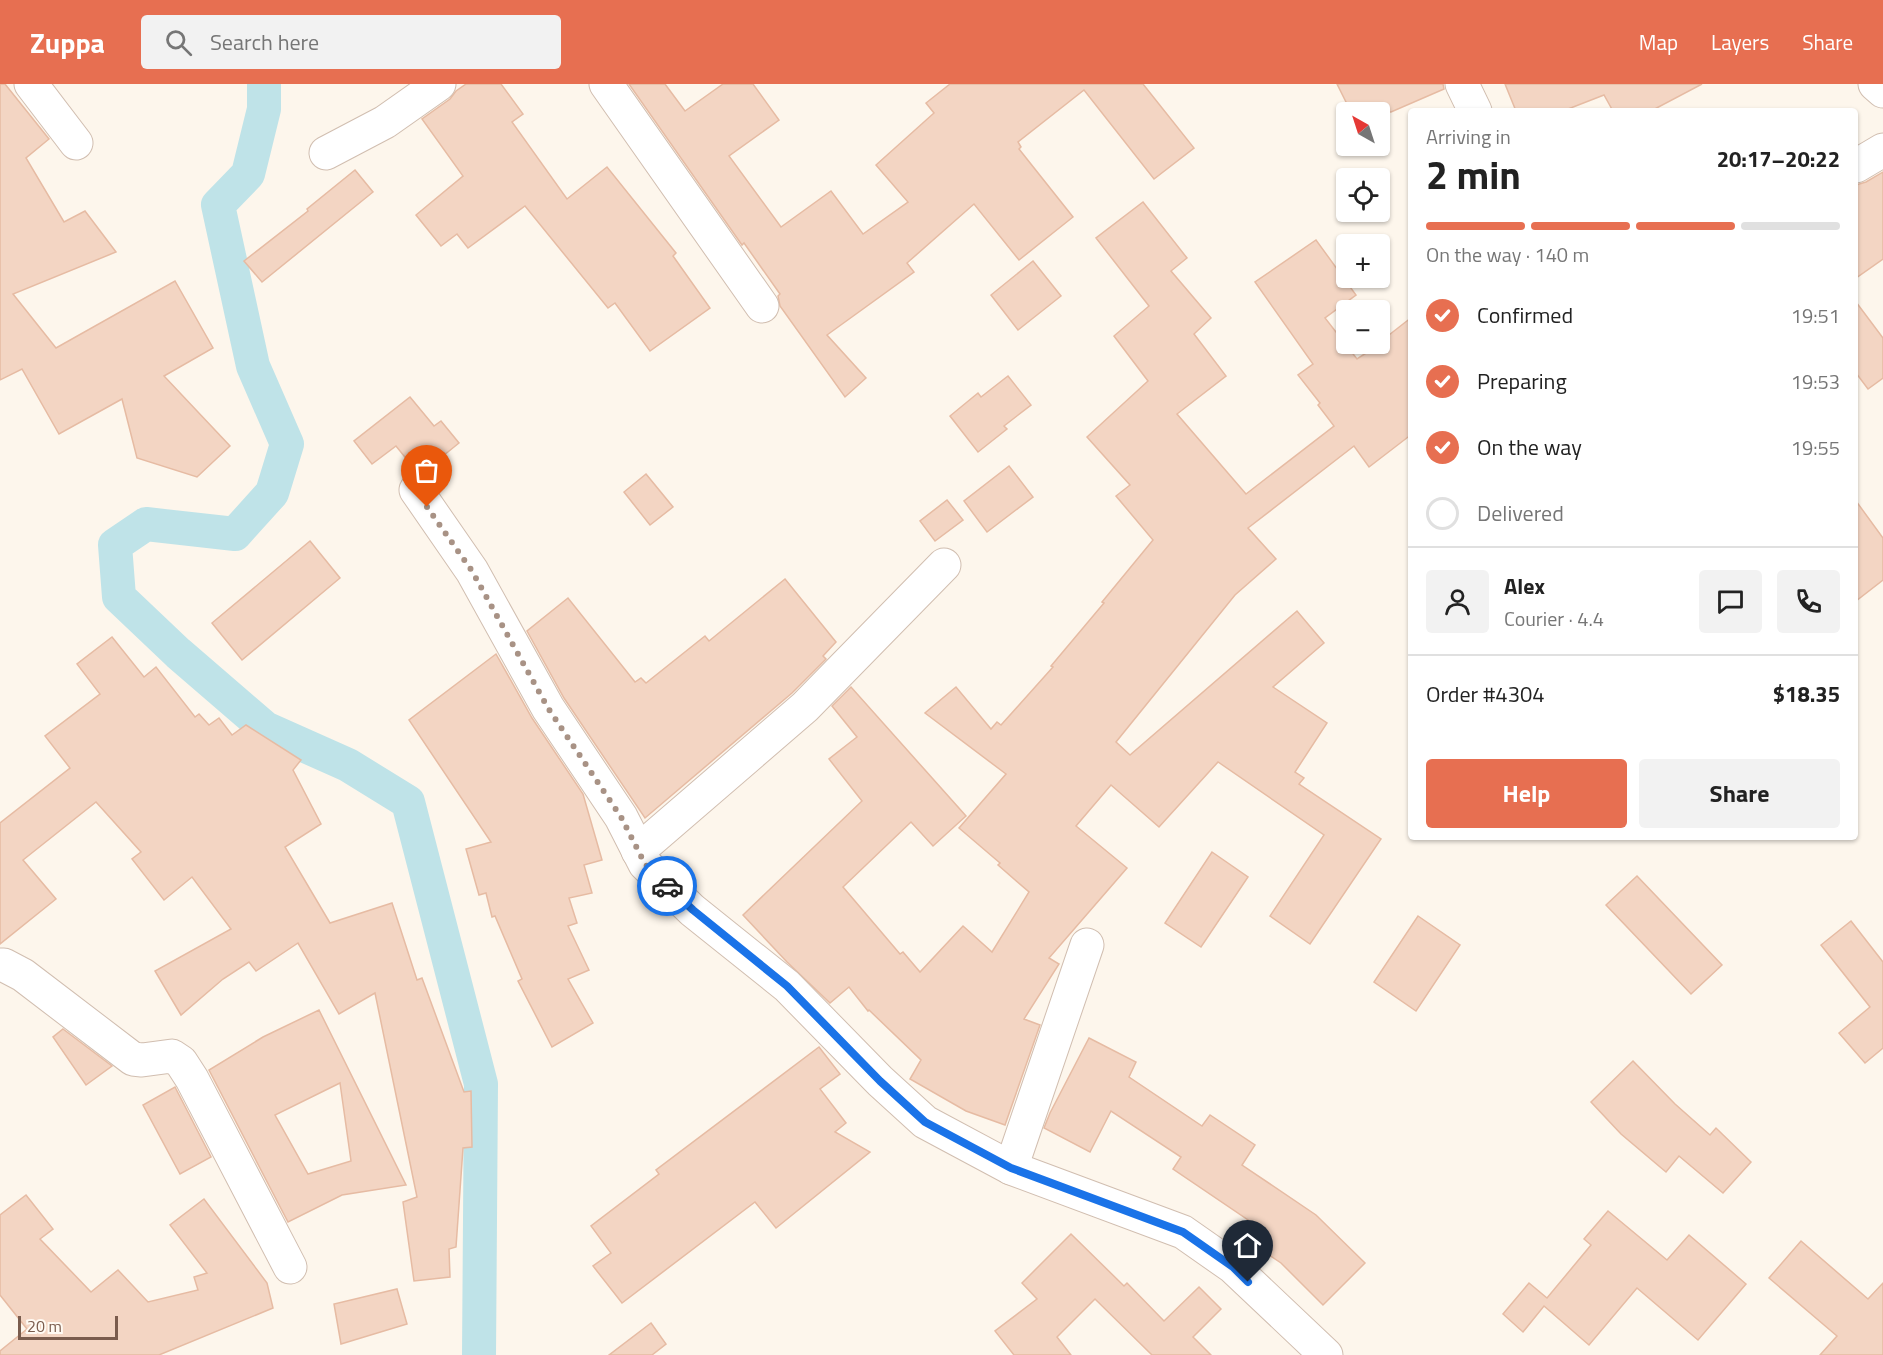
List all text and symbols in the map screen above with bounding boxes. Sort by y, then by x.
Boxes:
search box [141,15,561,69]
text: Zuppa [30,21,105,64]
text: Search here [210,25,319,59]
icon: search [162,26,195,59]
text: Map [1639,26,1678,58]
text: Layers [1711,26,1769,58]
text: Share [1802,26,1853,58]
north arrow [1336,102,1390,156]
map controls [1336,102,1390,354]
text: Arriving in [1426,121,1511,152]
text: 20:17–20:22 [1717,142,1840,176]
text: 2 min [1426,145,1521,204]
button: locate [1336,168,1390,222]
button: + [1336,234,1390,288]
text: On the way · 140 m [1426,239,1589,270]
text: Confirmed [1477,298,1573,332]
icon: check [1426,299,1459,332]
button: − [1336,300,1390,354]
text: 19:51 [1791,300,1840,331]
text: Preparing [1477,364,1567,398]
icon: check [1426,365,1459,398]
text: 19:53 [1791,366,1840,397]
text: On the way [1477,430,1582,464]
icon: check [1426,431,1459,464]
text: 19:55 [1791,432,1840,463]
pin [401,445,452,507]
icon: bag [410,454,443,487]
text: Delivered [1477,496,1564,530]
text: Alex [1504,569,1545,603]
button: person [1426,570,1489,633]
button: chat [1699,570,1762,633]
button: phone [1777,570,1840,633]
text: Courier · 4.4 [1504,603,1604,634]
text: Order #4304 [1426,677,1545,711]
text: $18.35 [1773,677,1840,711]
button: Help [1426,759,1627,828]
button: Share [1639,759,1840,828]
courier [637,856,697,916]
icon: car [651,870,684,903]
pin [1222,1220,1273,1282]
icon: home [1231,1229,1264,1262]
scale bar [18,1313,118,1340]
text: 20 m [27,1314,62,1338]

